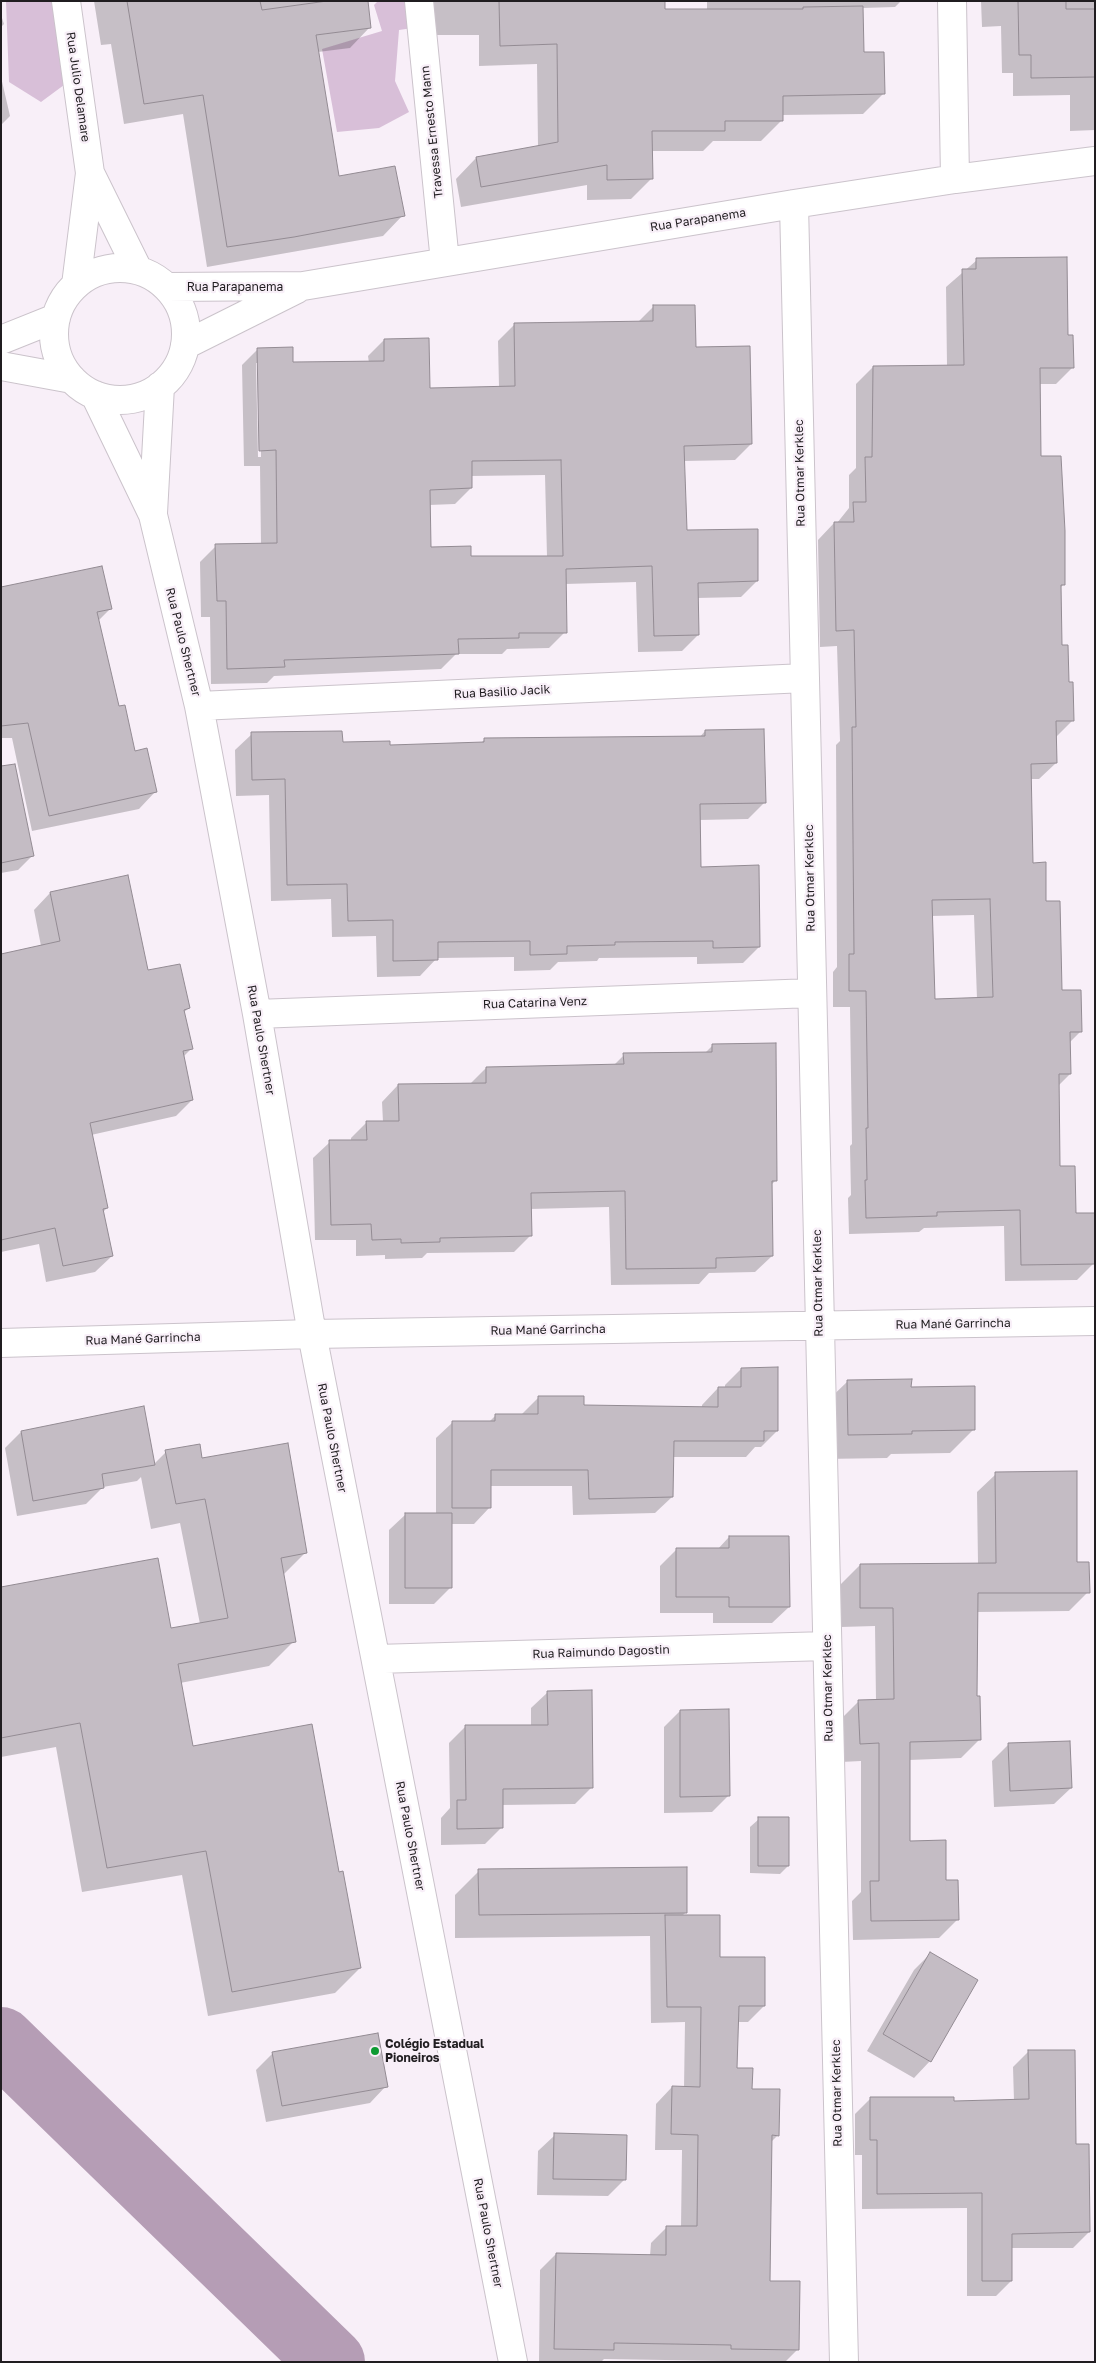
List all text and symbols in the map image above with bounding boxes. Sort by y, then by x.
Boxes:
street label: Rua Julio Delamare [63,31,93,143]
street label: Travessa Ernesto Mann [418,65,446,199]
street label: Rua Parapanema [649,205,747,235]
street label: Rua Parapanema [187,280,283,294]
street label: Rua Otmar Kerklec [792,419,808,527]
street label: Rua Paulo Shertner [163,586,203,698]
street label: Rua Basilio Jacik [453,682,551,702]
street label: Rua Otmar Kerklec [802,824,818,932]
street label: Rua Paulo Shertner [244,984,278,1096]
street label: Rua Catarina Venz [483,994,587,1012]
street label: Rua Otmar Kerklec [810,1229,826,1337]
street label: Rua Mané Garrincha [895,1316,1011,1332]
street label: Rua Mané Garrincha [490,1322,606,1338]
street label: Rua Mané Garrincha [85,1330,201,1348]
street label: Rua Paulo Shertner [314,1382,350,1494]
street label: Rua Otmar Kerklec [820,1634,836,1742]
street label: Rua Raimundo Dagostin [532,1642,670,1662]
street label: Rua Paulo Shertner [392,1780,428,1892]
place label: Colégio Estadual Pioneiros [385,2037,484,2065]
street label: Rua Otmar Kerklec [829,2039,845,2147]
marker: Colégio Estadual Pioneiros [369,2045,381,2057]
street label: Rua Paulo Shertner [470,2177,506,2289]

